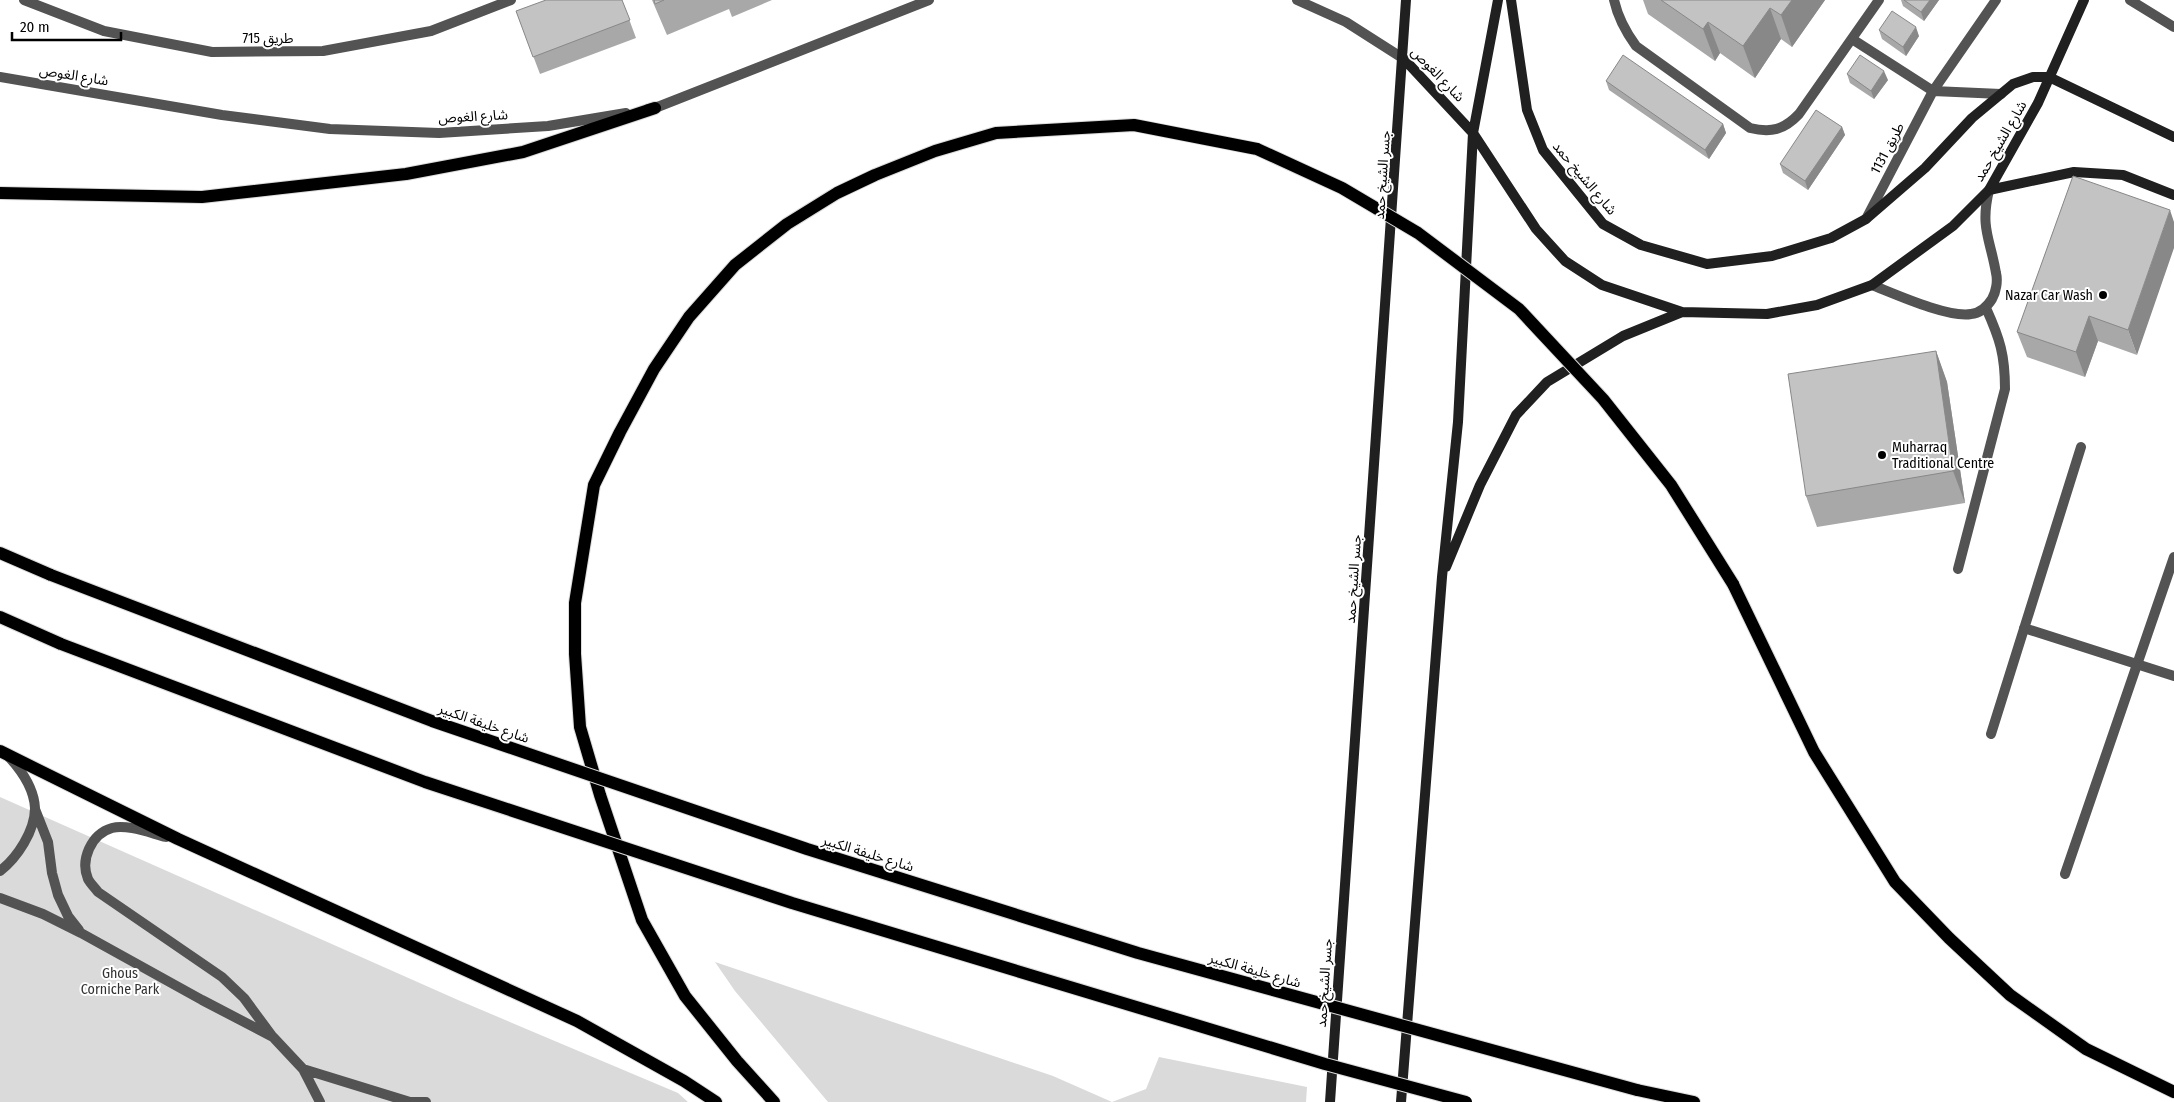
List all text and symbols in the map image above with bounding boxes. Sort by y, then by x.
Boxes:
scale bar [12,10,121,42]
text: 20 m [20,18,50,36]
street label: طريق 715 [243,30,293,48]
street label: شارع الغوص [1406,43,1468,107]
street label: شارع الغوص [38,62,110,91]
street label: شارع الشيخ حمد [1970,98,2032,186]
street label: شارع الغوص [438,106,508,129]
street label: طريق 1131 [1867,120,1909,177]
street label: جسر الشيخ حمد [1371,130,1396,220]
street label: شارع الشيخ حمد [1547,138,1620,220]
place label: Nazar Car Wash [2005,287,2093,304]
marker: Nazar Car Wash [2097,289,2109,301]
place label: Muharraq Traditional Centre [1892,439,1994,472]
marker: Muharraq Traditional Centre [1876,449,1888,461]
street label: جسر الشيخ حمد [1342,534,1367,624]
street label: شارع خليفة الكبير [435,700,532,749]
street label: شارع خليفة الكبير [818,831,916,877]
street label: جسر الشيخ حمد [1313,938,1338,1028]
street label: شارع خليفة الكبير [1205,949,1303,994]
park label: Ghous Corniche Park [81,965,160,998]

